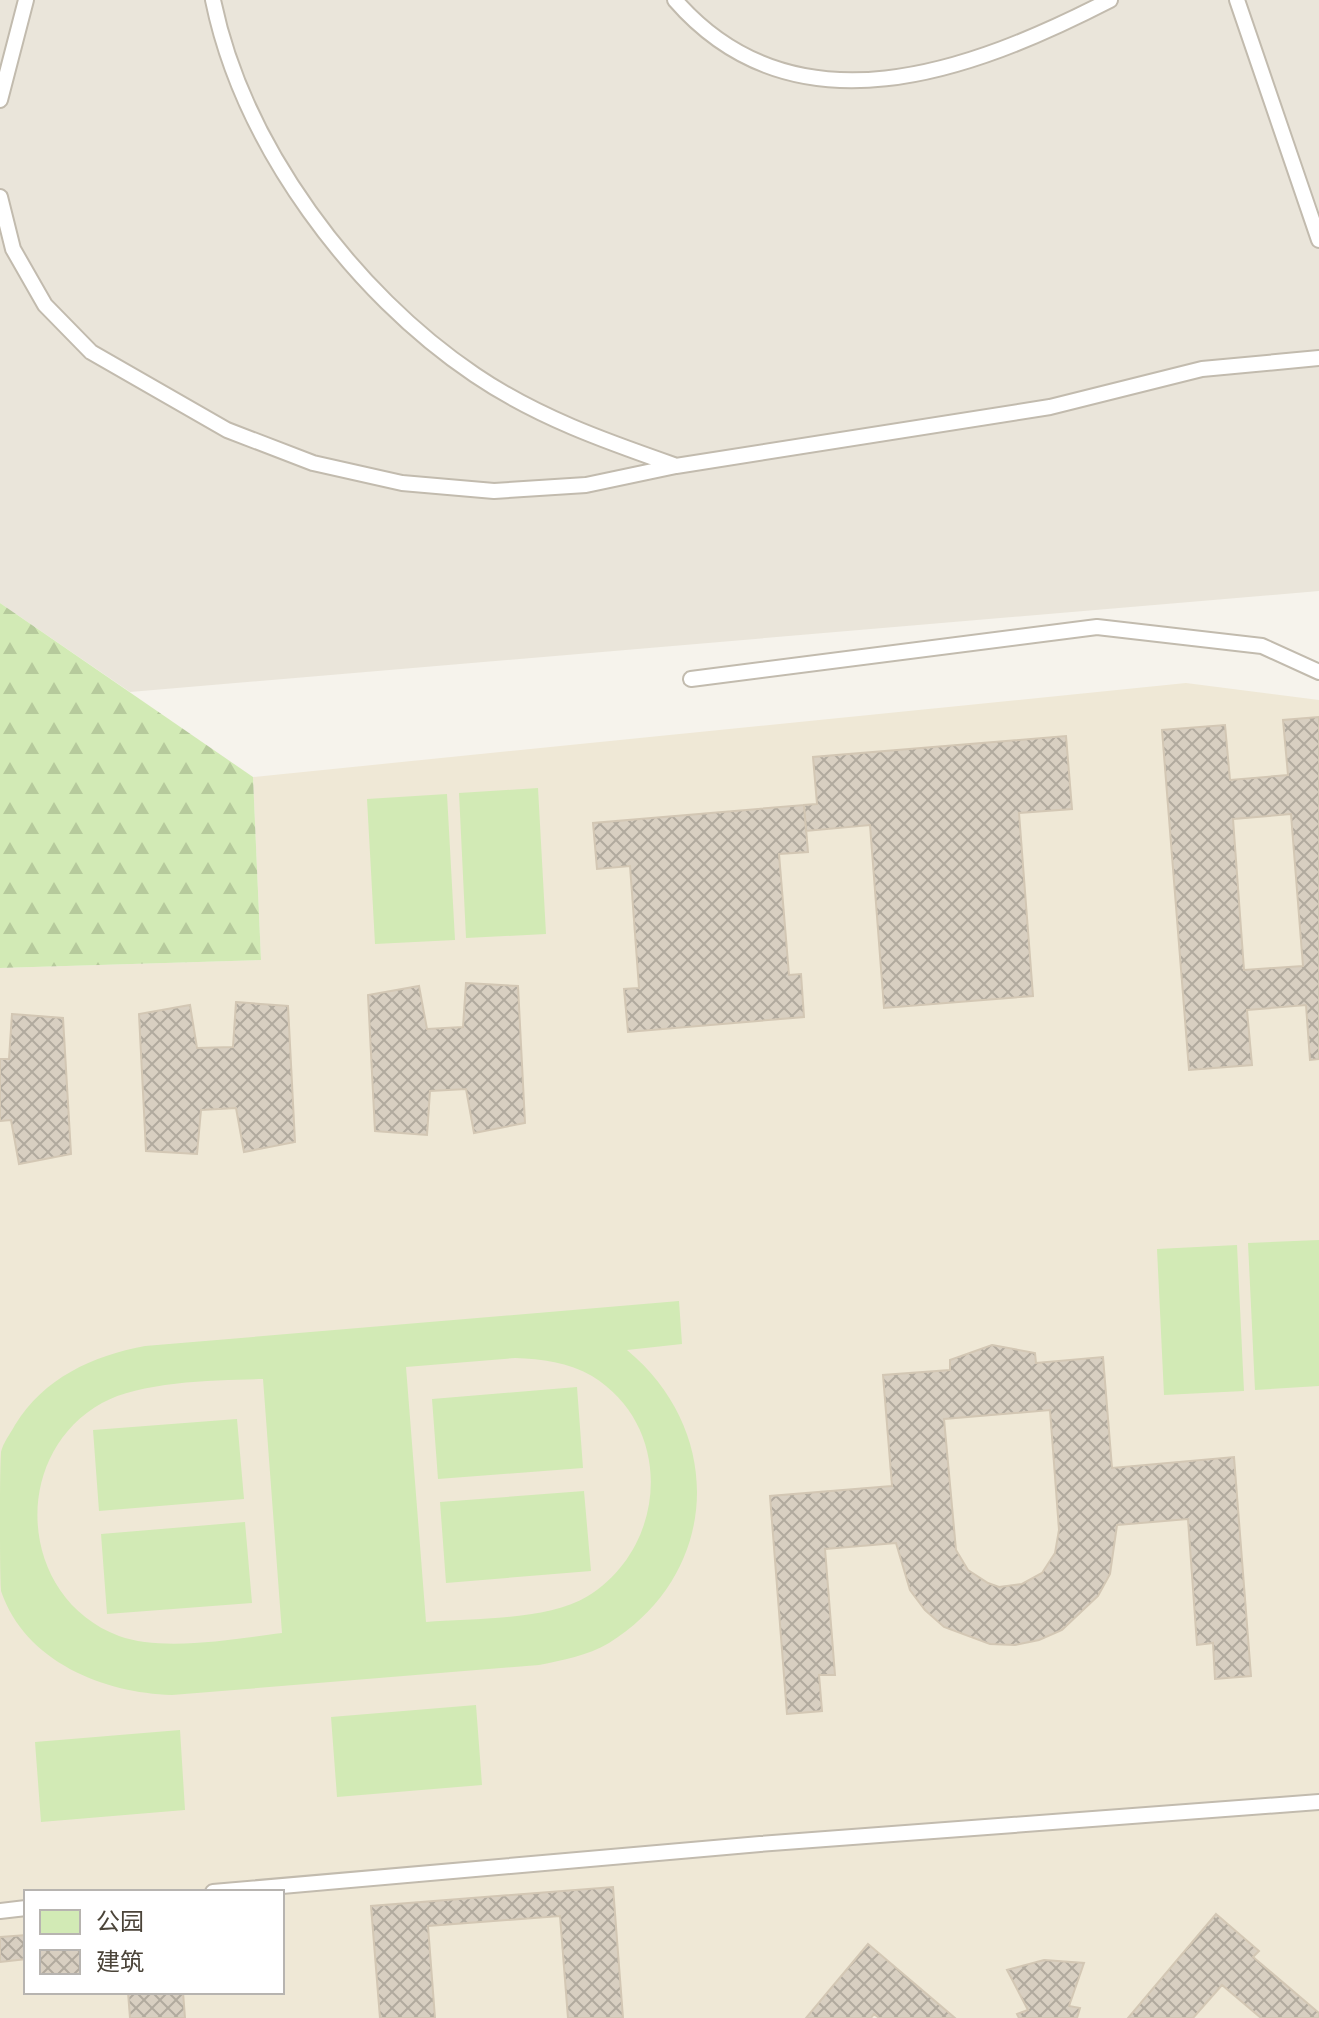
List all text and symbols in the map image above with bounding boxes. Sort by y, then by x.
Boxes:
legend [24,1890,284,1994]
text: 公园 [96,1906,144,1935]
text: 建筑 [96,1946,144,1975]

